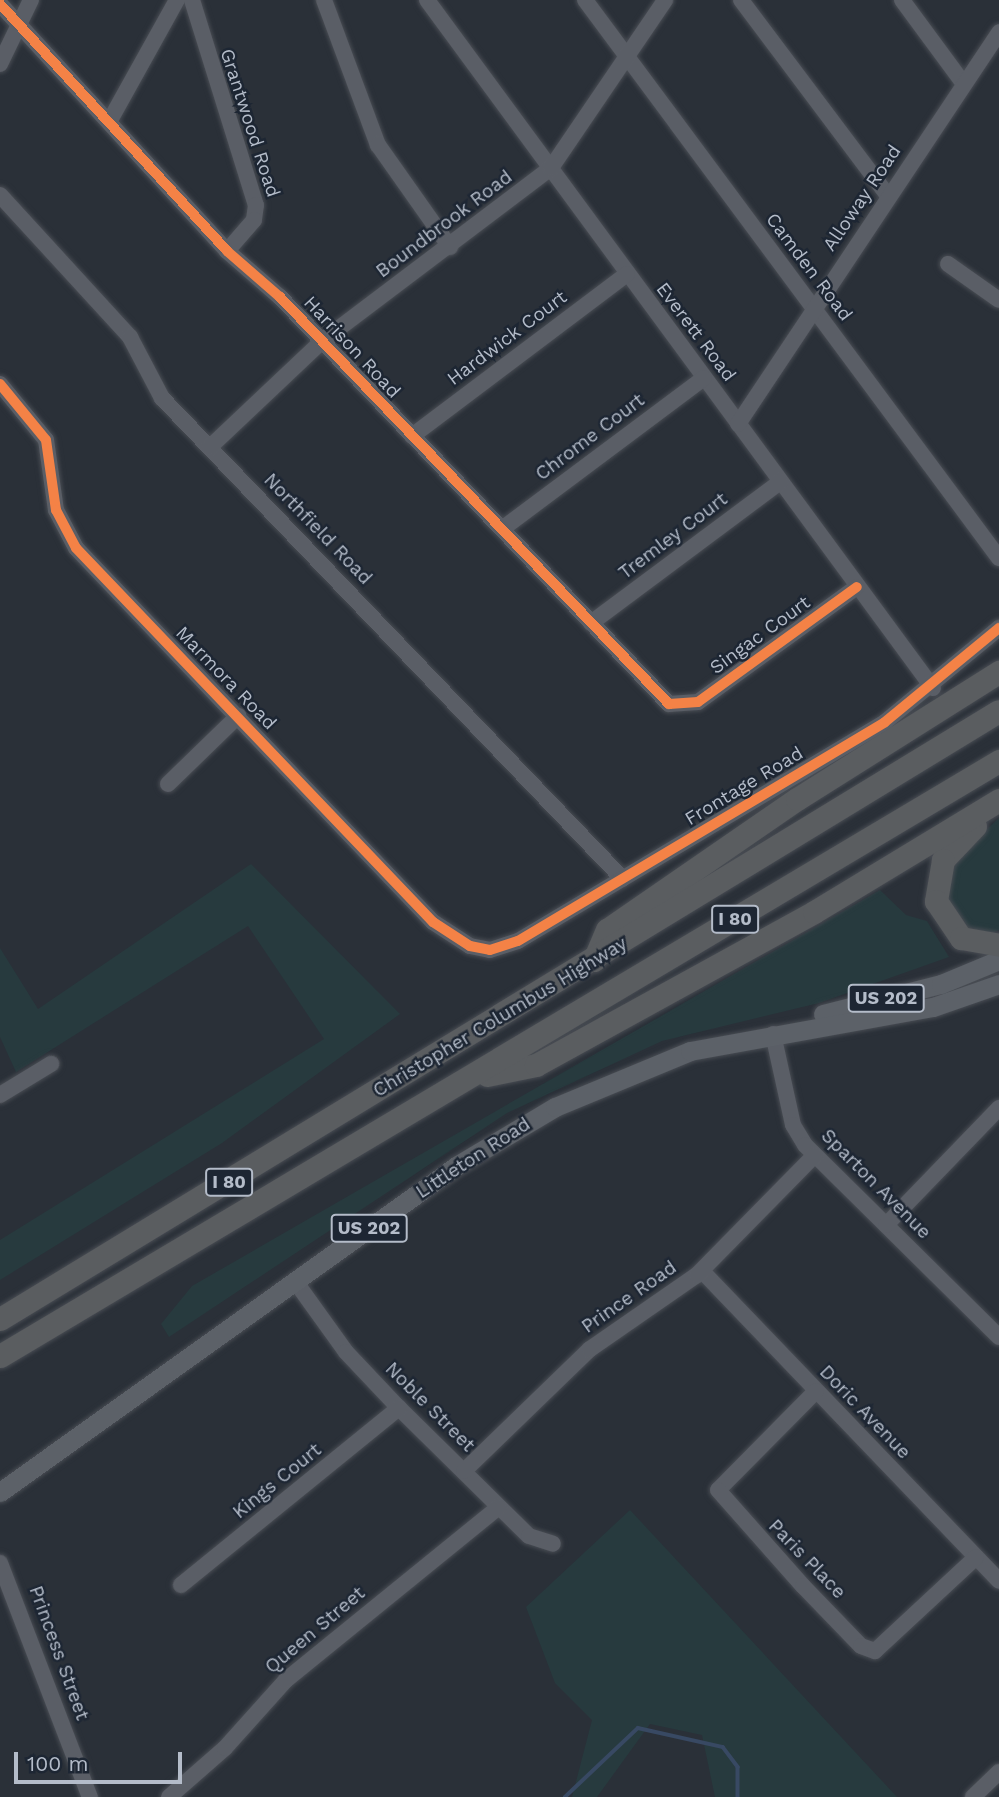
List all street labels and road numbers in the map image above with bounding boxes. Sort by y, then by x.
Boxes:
street label: Grantwood Road [215,46,285,200]
street label: Alloway Road [818,140,906,256]
street label: Boundbrook Road [371,165,517,283]
street label: Camden Road [761,208,857,326]
street label: Everett Road [651,278,741,386]
street label: Hardwick Court [443,286,571,390]
street label: Harrison Road [299,291,405,403]
street label: Chrome Court [531,389,649,485]
street label: Northfield Road [259,469,377,589]
street label: Tremley Court [614,488,732,584]
street label: Singac Court [705,591,815,679]
street label: Marmora Road [171,621,281,735]
street label: Frontage Road [681,742,807,830]
road number: I 80 [710,904,760,934]
street label: Christopher Columbus Highway [369,932,631,1102]
road number: US 202 [848,984,924,1013]
street label: Littleton Road [412,1113,534,1203]
street label: Sparton Avenue [816,1124,936,1244]
road number: I 80 [204,1168,254,1196]
road number: US 202 [330,1213,408,1242]
street label: Prince Road [577,1256,681,1338]
street label: Noble Street [380,1357,480,1457]
street label: Doric Avenue [814,1360,916,1464]
street label: Kings Court [228,1438,326,1524]
street label: Paris Place [764,1515,850,1603]
street label: Queen Street [260,1582,370,1678]
street label: Princess Street [24,1583,94,1723]

